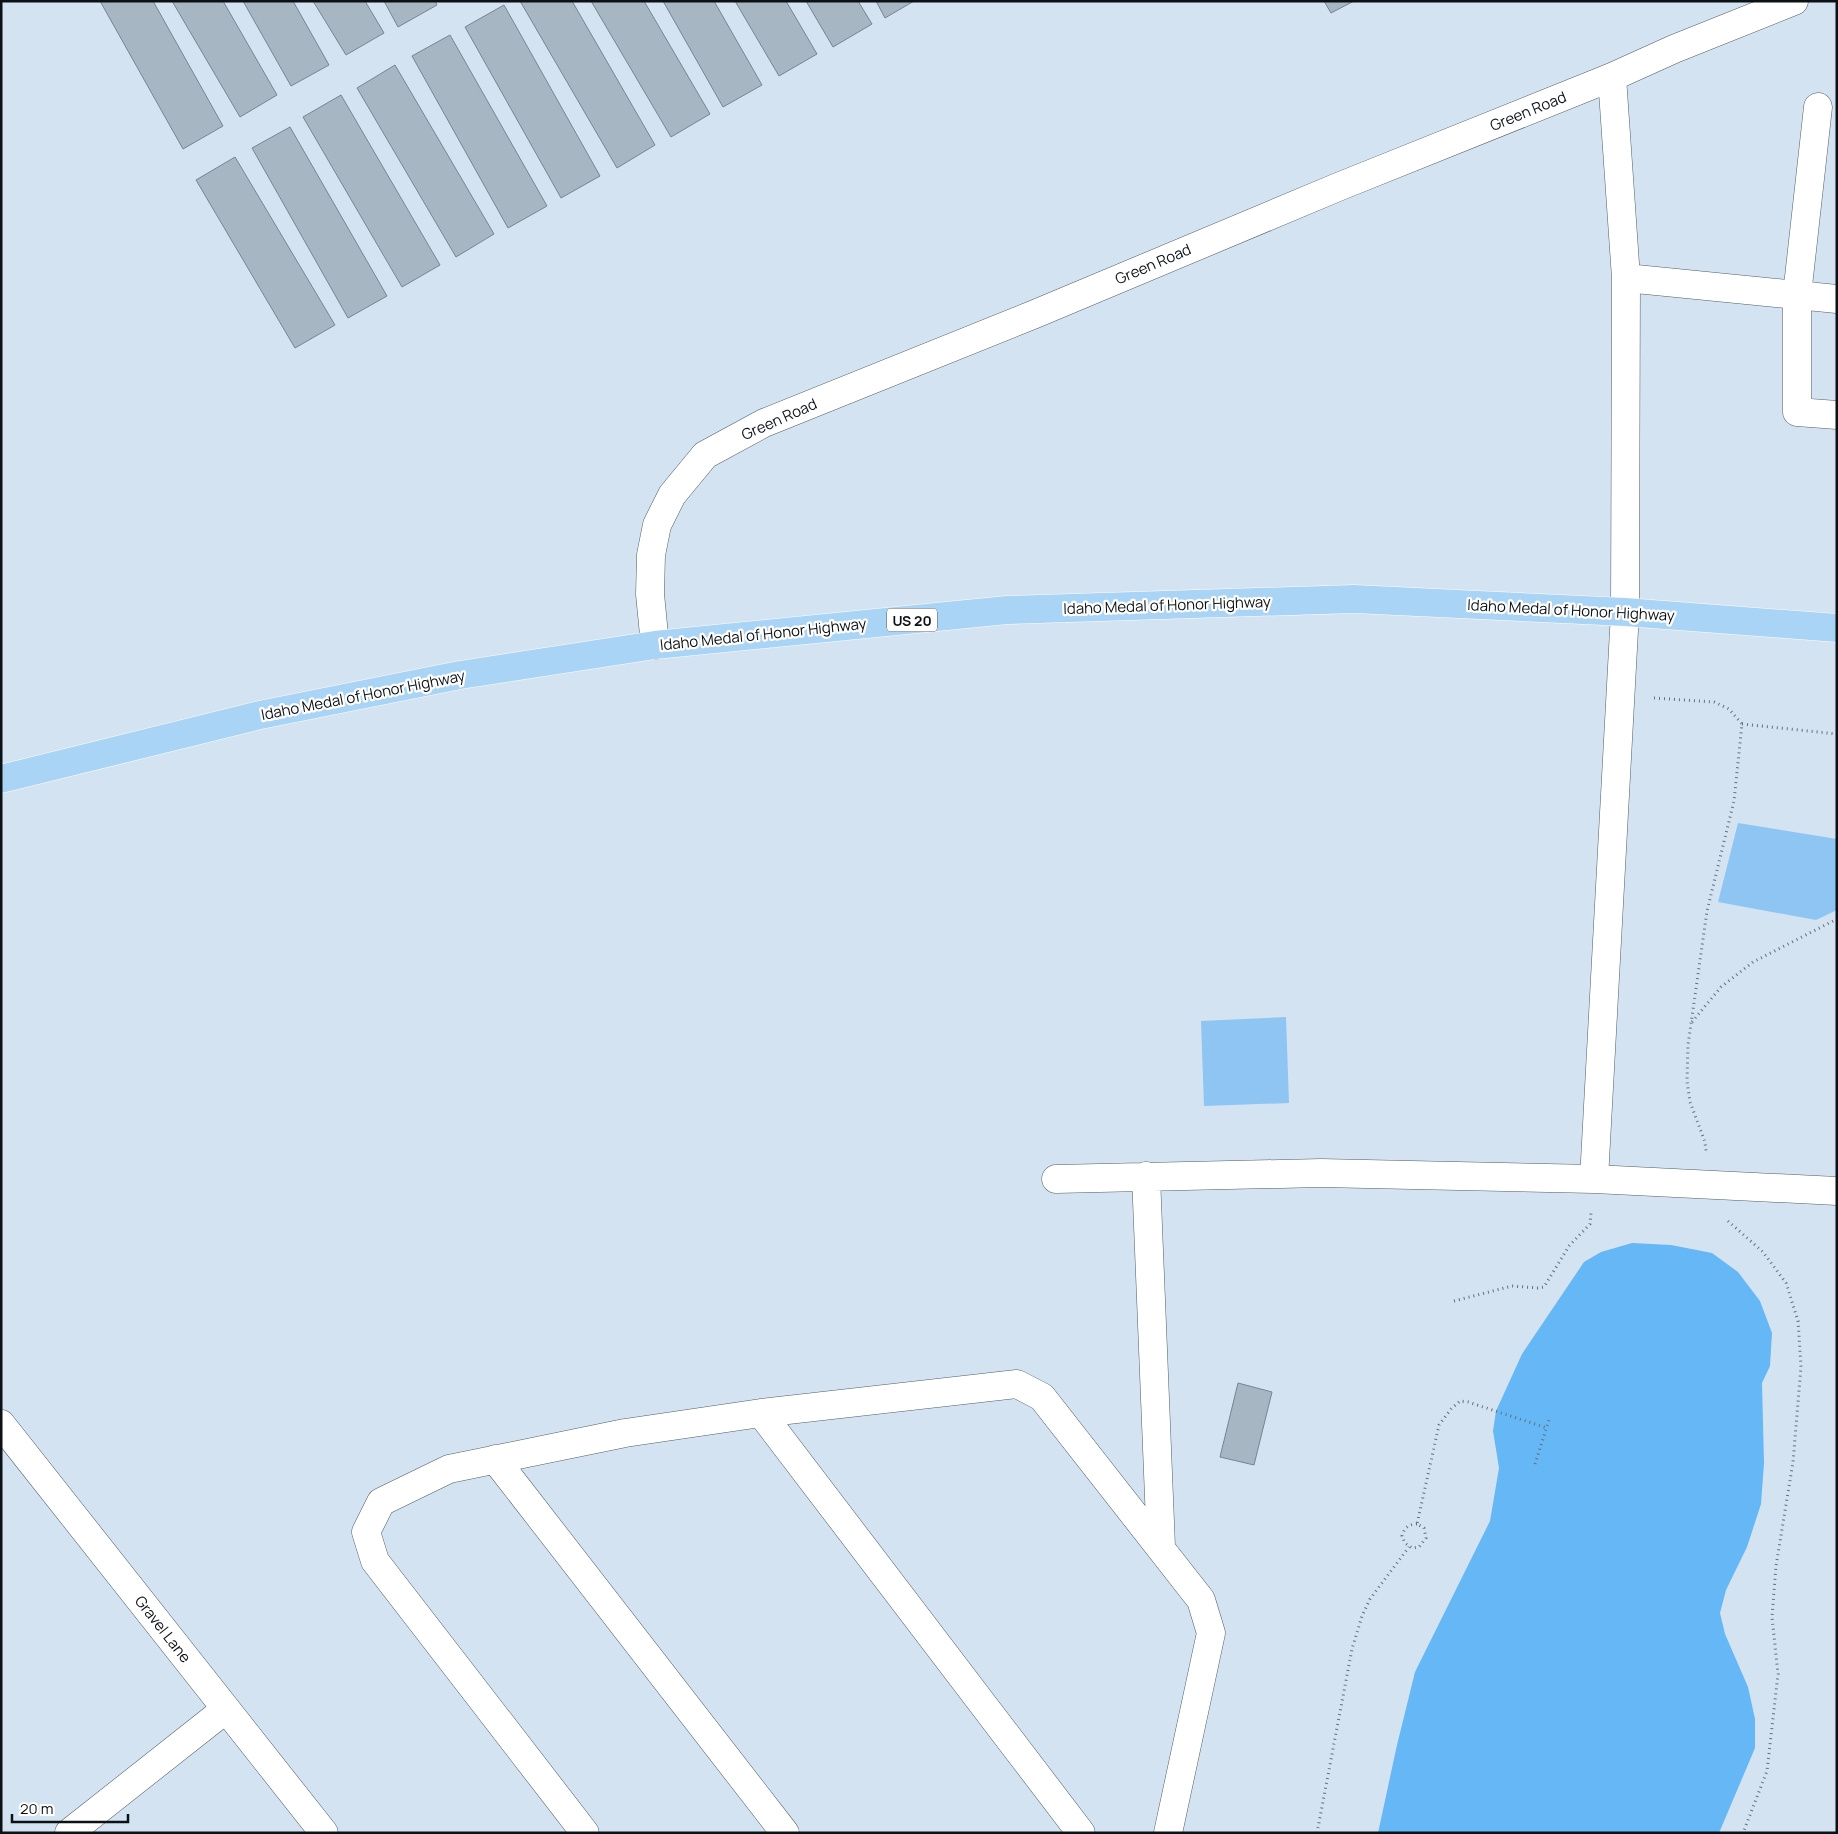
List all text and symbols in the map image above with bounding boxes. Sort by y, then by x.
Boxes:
street label: Green Road [1487,86,1569,136]
street label: Green Road [1112,239,1194,289]
street label: Green Road [738,393,820,445]
street label: Idaho Medal of Honor Highway [1063,591,1271,619]
street label: Idaho Medal of Honor Highway [1467,594,1675,626]
road number: US 20 [887,608,937,632]
street label: Idaho Medal of Honor Highway [659,613,867,655]
street label: Idaho Medal of Honor Highway [259,665,467,725]
street label: Gravel Lane [130,1591,196,1667]
scale bar [12,1792,129,1824]
text: 20 m [20,1798,53,1819]

